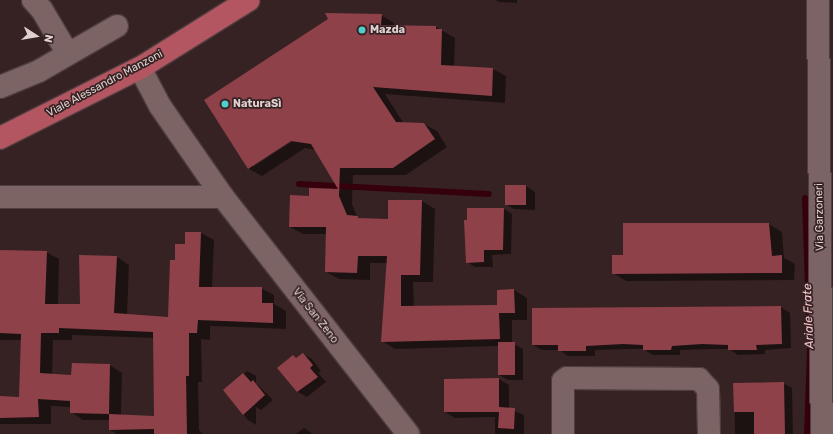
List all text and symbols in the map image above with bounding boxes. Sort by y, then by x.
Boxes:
north arrow [16,16,56,56]
place label: Mazda [370,23,405,37]
marker: Mazda [357,25,367,35]
text: N [41,33,55,44]
street label: Viale Alessandro Manzoni [45,48,165,120]
place label: NaturaSì [233,97,281,111]
marker: NaturaSì [220,99,230,109]
street label: Via Garzoneri [813,183,827,251]
water label: Ariale Frate [801,283,817,349]
street label: Via San Zeno [289,286,341,346]

